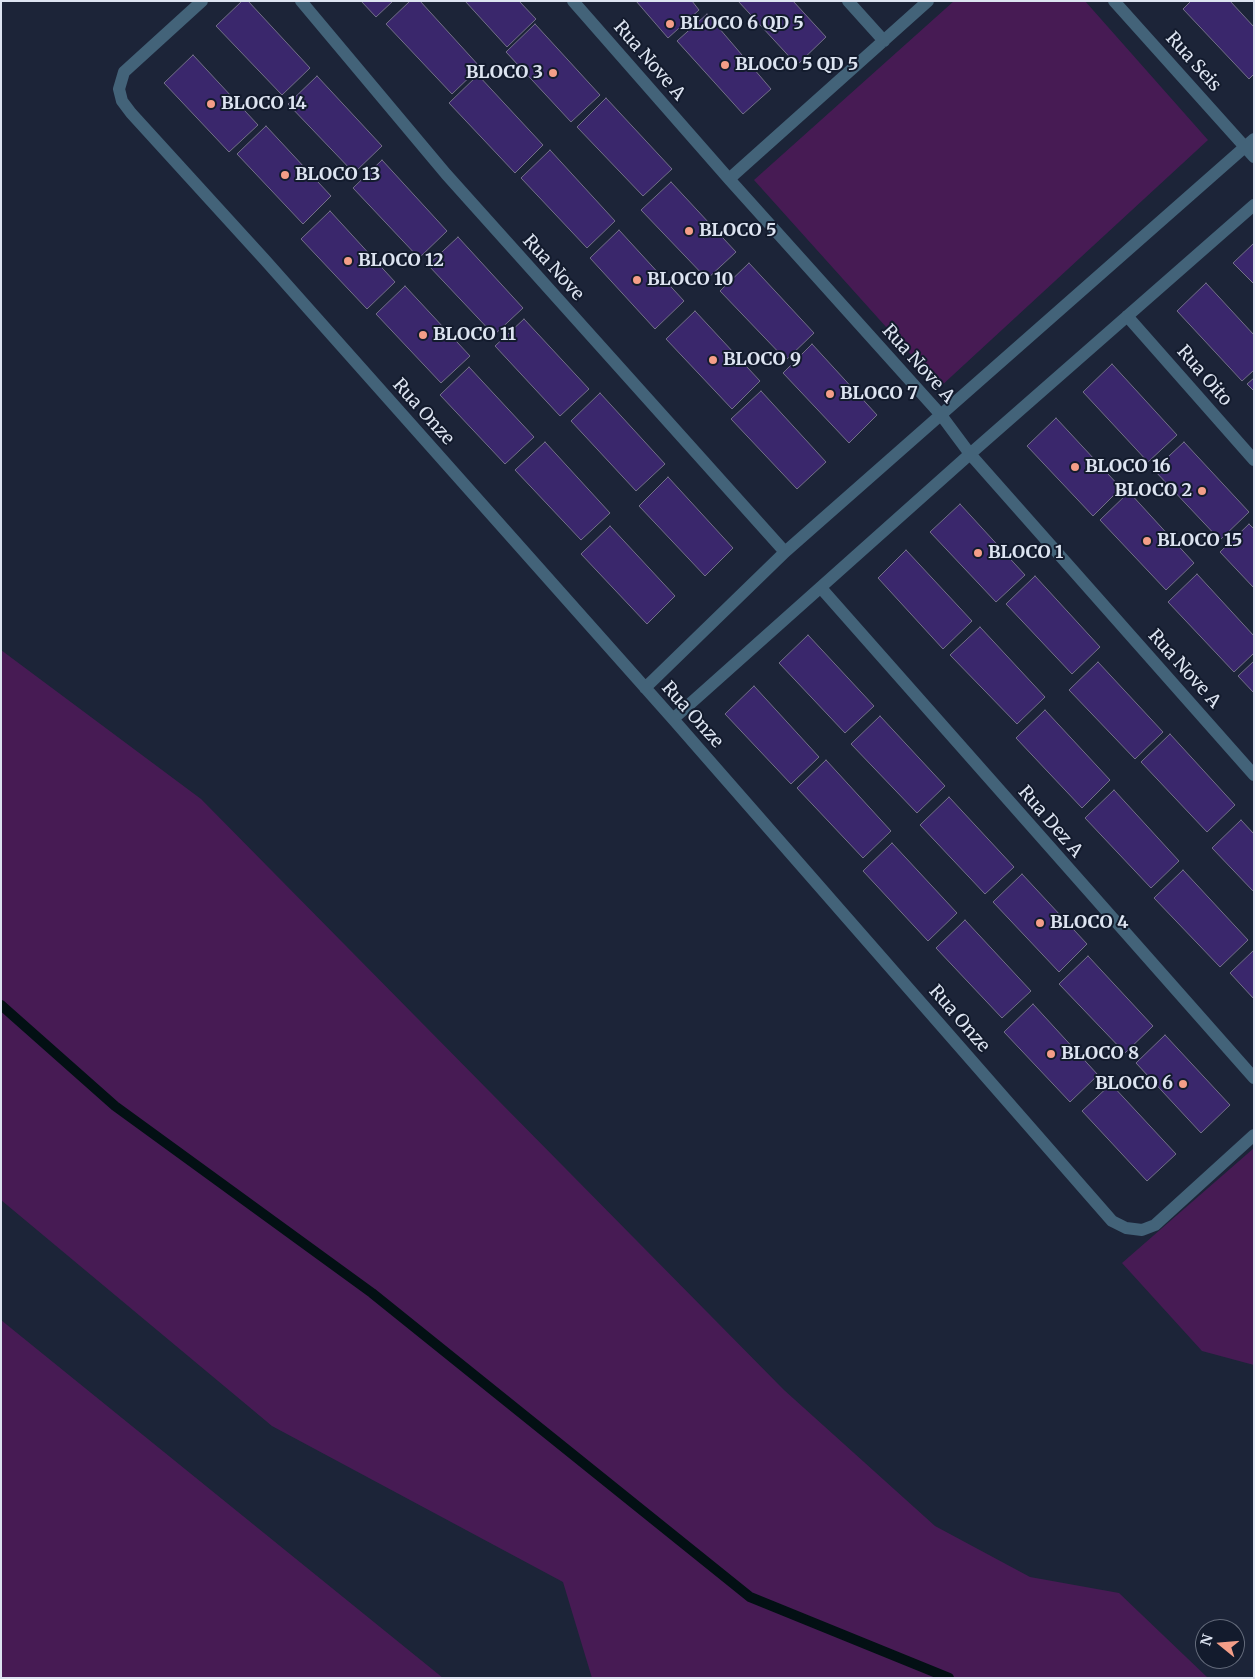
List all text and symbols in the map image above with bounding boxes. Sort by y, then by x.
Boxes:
place label: BLOCO 6 QD 5 [680,13,804,35]
street label: Rua Nove A [609,17,689,105]
marker: BLOCO 6 QD 5 [664,18,676,30]
street label: Rua Seis [1161,28,1225,96]
place label: BLOCO 5 QD 5 [735,54,858,76]
marker: BLOCO 5 QD 5 [719,59,731,71]
place label: BLOCO 3 [466,62,543,84]
marker: BLOCO 3 [547,67,559,79]
place label: BLOCO 14 [221,93,307,115]
marker: BLOCO 14 [205,98,217,110]
place label: BLOCO 13 [295,164,380,186]
marker: BLOCO 13 [279,169,291,181]
place label: BLOCO 5 [699,220,776,242]
marker: BLOCO 5 [683,225,695,237]
street label: Rua Nove [518,231,588,305]
place label: BLOCO 12 [358,250,444,272]
marker: BLOCO 12 [342,255,354,267]
place label: BLOCO 10 [647,269,733,291]
marker: BLOCO 10 [631,274,643,286]
street label: Rua Nove A [877,320,959,408]
place label: BLOCO 11 [433,324,516,346]
marker: BLOCO 11 [417,329,429,341]
street label: Rua Oito [1172,341,1236,411]
place label: BLOCO 9 [723,349,801,371]
marker: BLOCO 9 [707,354,719,366]
street label: Rua Onze [388,374,458,450]
place label: BLOCO 7 [840,383,918,405]
marker: BLOCO 7 [824,388,836,400]
place label: BLOCO 16 [1085,456,1171,478]
marker: BLOCO 16 [1069,461,1081,473]
place label: BLOCO 2 [1114,480,1192,502]
marker: BLOCO 2 [1196,485,1208,497]
place label: BLOCO 15 [1157,530,1242,552]
marker: BLOCO 15 [1141,535,1153,547]
place label: BLOCO 1 [988,542,1063,564]
marker: BLOCO 1 [972,547,984,559]
street label: Rua Nove A [1143,625,1225,713]
street label: Rua Onze [657,677,727,753]
street label: Rua Dez A [1013,782,1087,862]
place label: BLOCO 4 [1050,912,1128,934]
marker: BLOCO 4 [1034,917,1046,929]
street label: Rua Onze [924,981,994,1057]
place label: BLOCO 8 [1061,1043,1139,1065]
marker: BLOCO 8 [1045,1048,1057,1060]
place label: BLOCO 6 [1095,1073,1173,1095]
marker: BLOCO 6 [1177,1078,1189,1090]
north arrow [1195,1619,1245,1669]
text: N [1196,1632,1217,1648]

